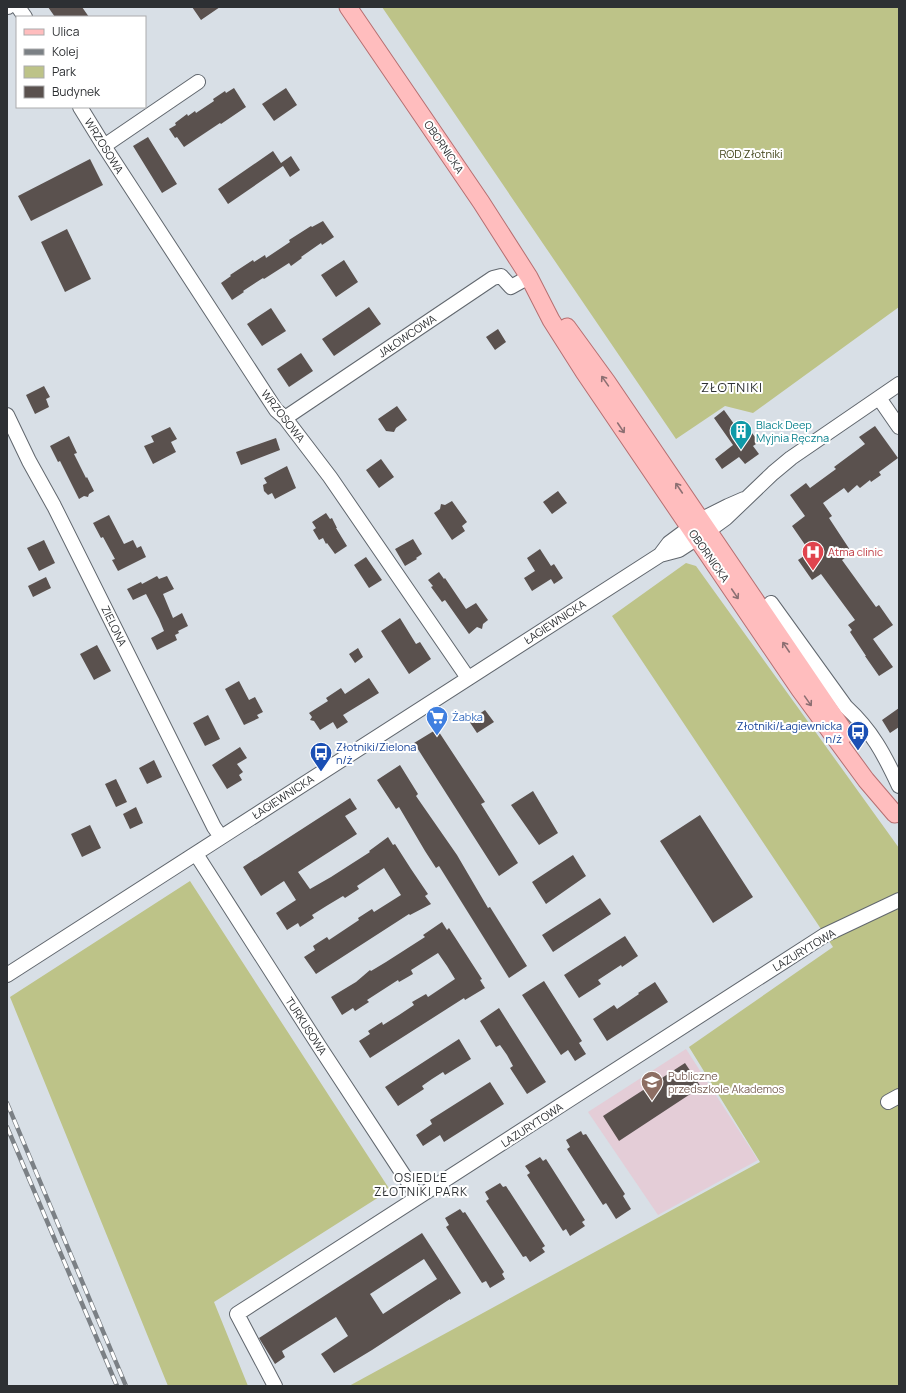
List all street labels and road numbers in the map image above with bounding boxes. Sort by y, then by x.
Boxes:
street label: WRZOSOWA [81,115,127,176]
street label: OBORNICKA [421,117,468,176]
street label: JAŁOWCOWA [375,311,439,361]
street label: WRZOSOWA [258,386,309,445]
street label: OBORNICKA [686,526,733,585]
street label: ŁAGIEWNICKA [521,596,589,647]
street label: ZIELONA [98,603,131,649]
street label: ŁAGIEWNICKA [249,771,317,822]
street label: LAZURYTOWA [769,925,838,974]
street label: TURKUSOWA [282,994,331,1058]
street label: LAZURYTOWA [498,1099,566,1150]

